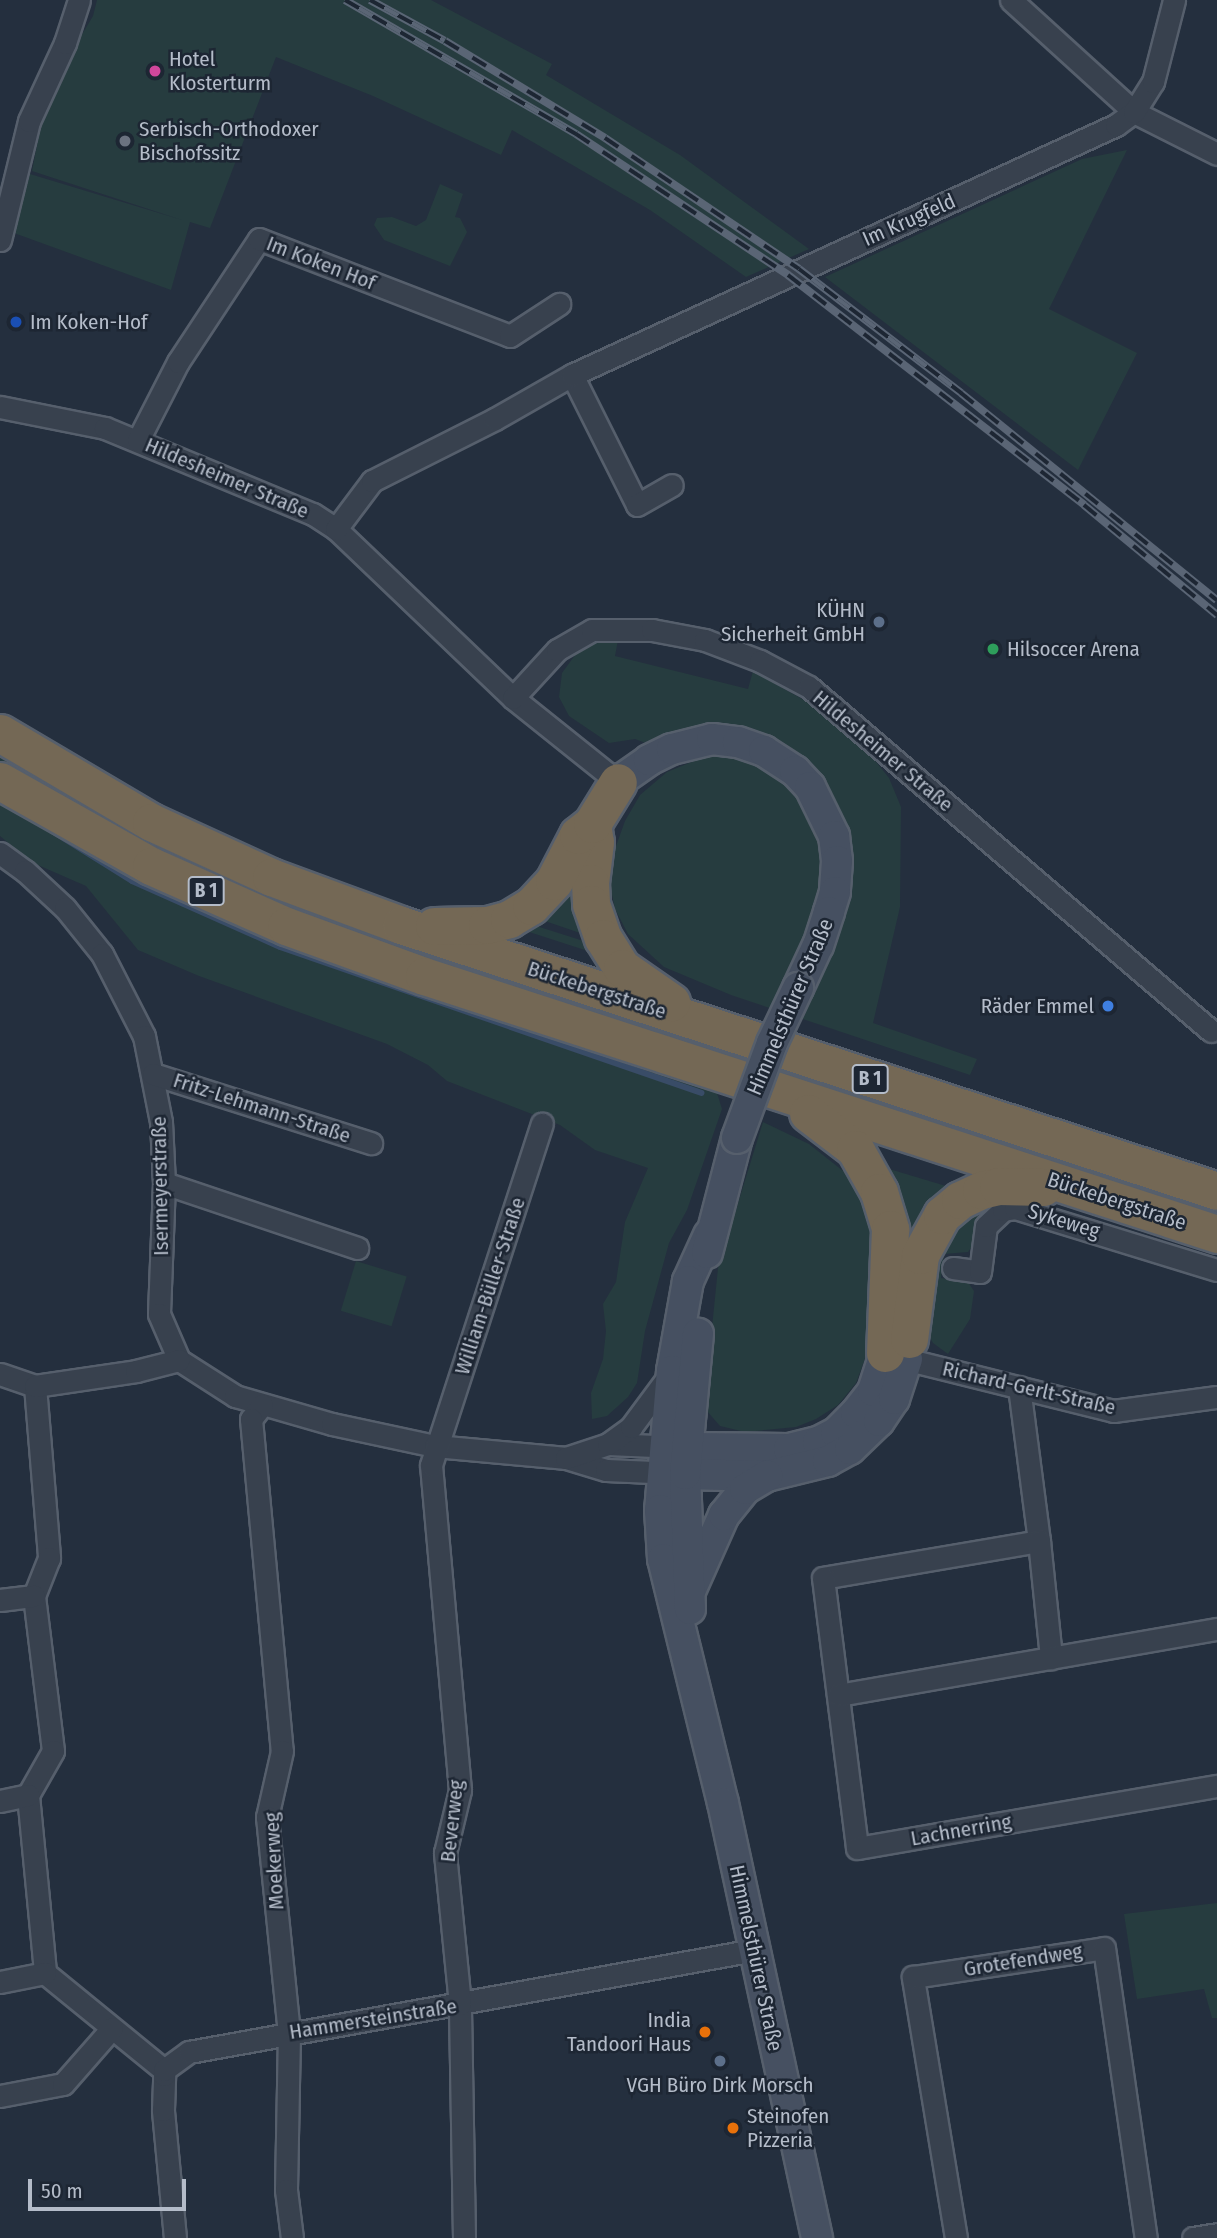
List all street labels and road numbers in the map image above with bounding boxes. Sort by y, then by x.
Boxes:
street label: Im Krugfeld [859,188,959,252]
street label: Im Koken Hof [263,231,379,295]
street label: Hildesheimer Straße [141,432,313,524]
street label: Hildesheimer Straße [808,685,958,817]
road number: B 1 [187,876,225,906]
street label: Himmelsthürer Straße [741,915,839,1099]
street label: Bückebergstraße [525,956,669,1024]
road number: B 1 [851,1064,889,1094]
street label: Fritz-Lehmann-Straße [170,1067,354,1149]
street label: Isermeyerstraße [146,1116,174,1256]
street label: Bückebergstraße [1045,1167,1189,1235]
street label: William-Büller-Straße [449,1194,531,1378]
street label: Sykeweg [1025,1198,1103,1244]
street label: Richard-Gerlt-Straße [940,1356,1118,1420]
street label: Beverweg [435,1779,469,1863]
street label: Lachnerring [909,1809,1013,1851]
street label: Moekerweg [259,1812,289,1910]
street label: Himmelsthürer Straße [724,1863,788,2053]
street label: Grotefendweg [962,1938,1084,1982]
street label: Hammersteinstraße [287,1993,459,2045]

